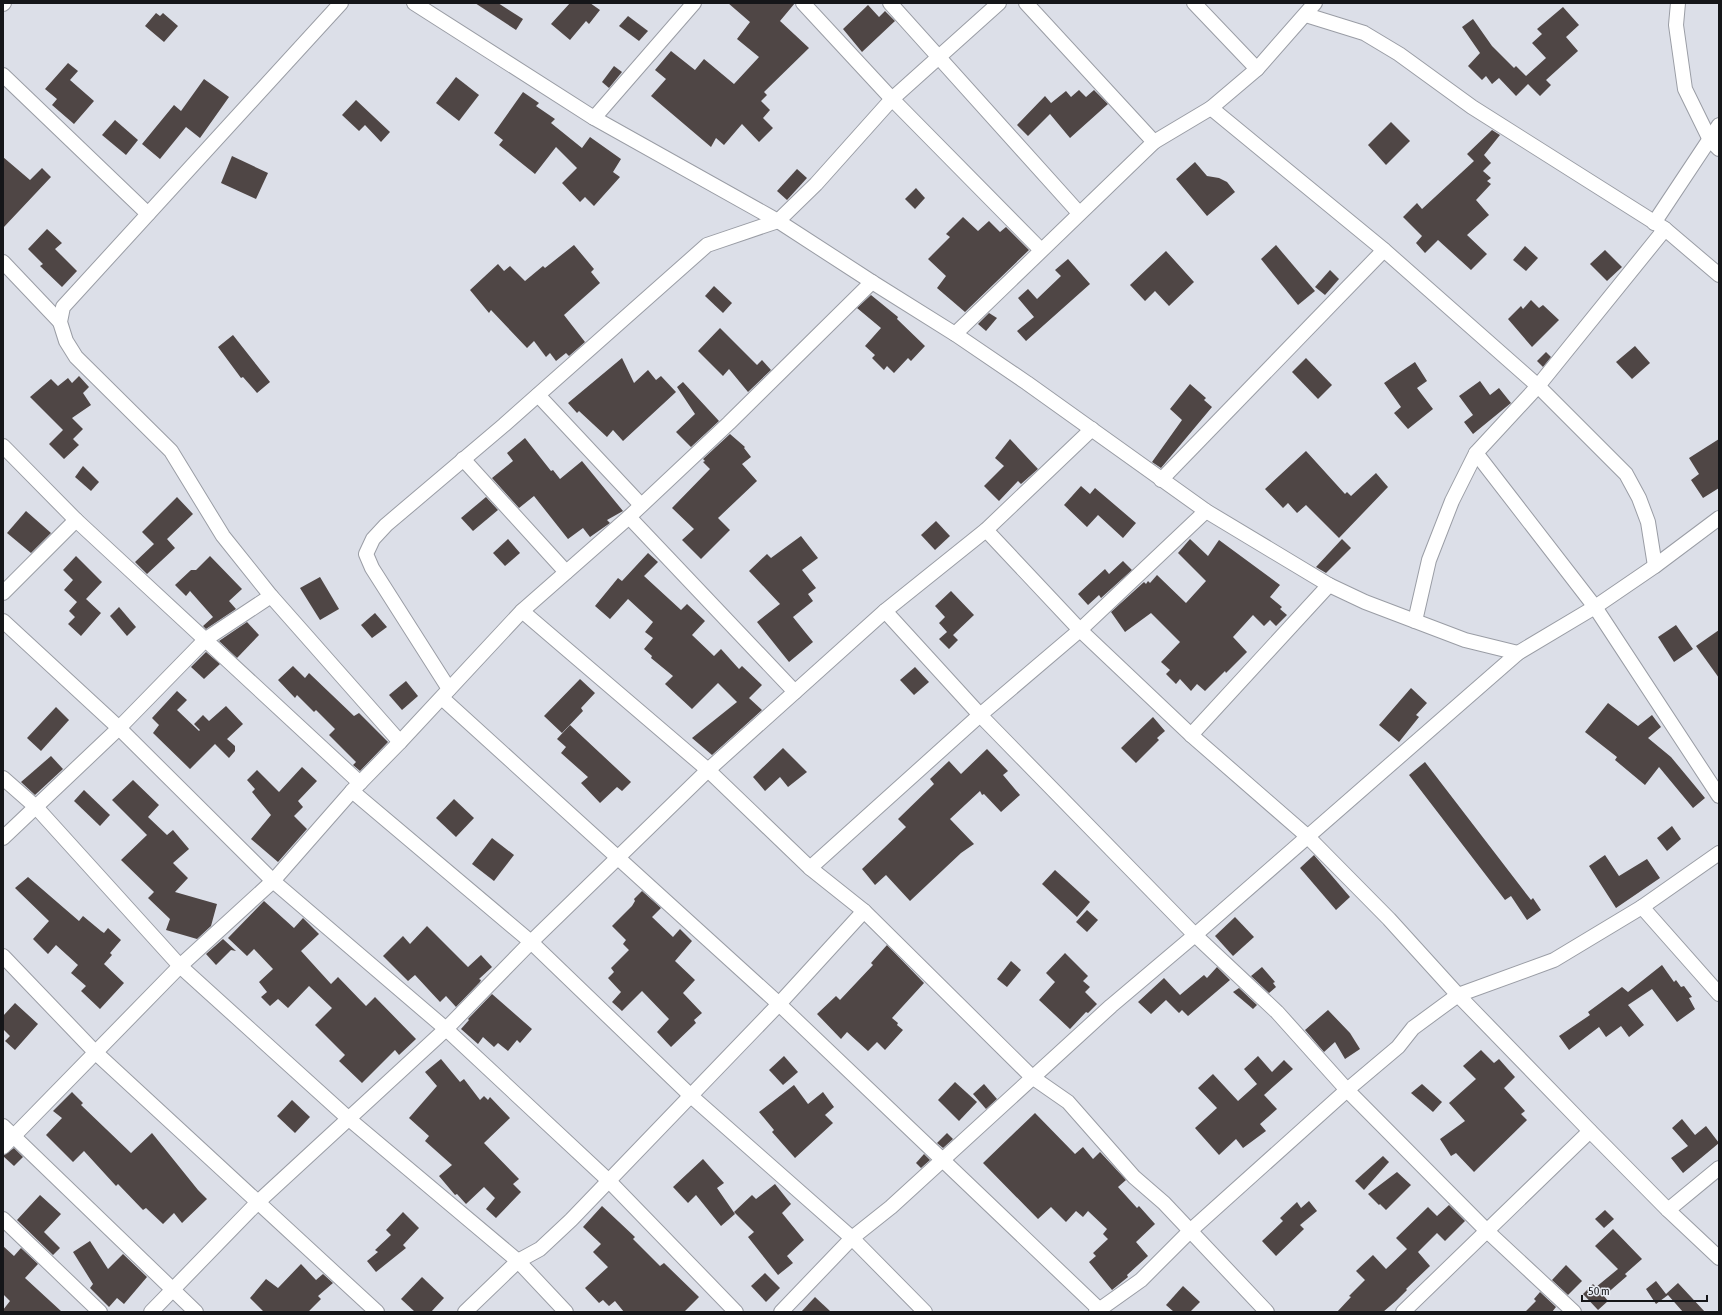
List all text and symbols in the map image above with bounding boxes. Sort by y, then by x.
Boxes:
scale bar [1582,1277,1707,1303]
text: 50 m [1588,1284,1610,1298]

